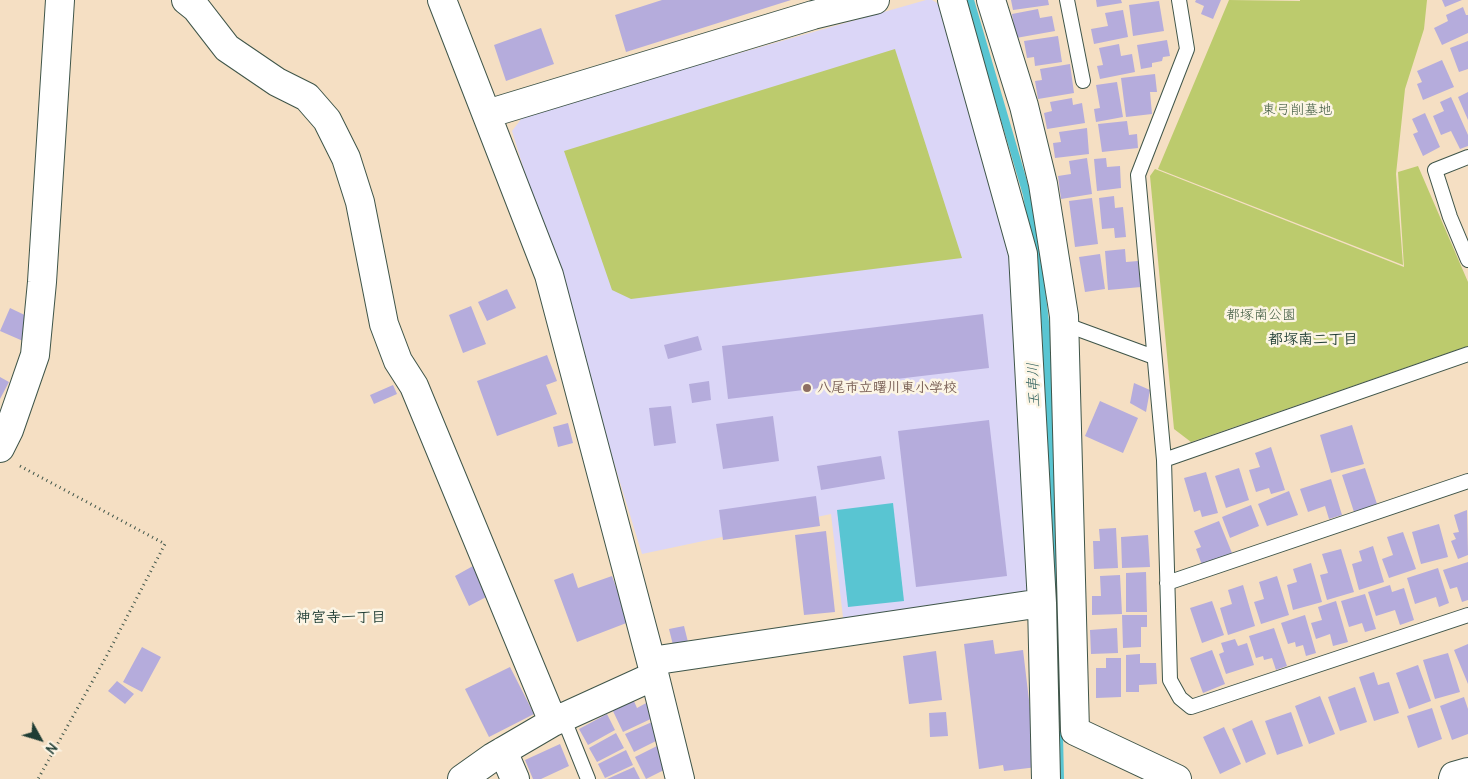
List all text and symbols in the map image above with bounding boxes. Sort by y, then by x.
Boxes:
park label: 東弓削墓地 [1262,102,1332,118]
park label: 都塚南公園 [1226,307,1296,323]
district label: 都塚南二丁目 [1268,331,1358,349]
water label: 玉串川 [1024,362,1044,408]
place label: 八尾市立曙川東小学校 [817,380,957,396]
marker: 八尾市立曙川東小学校 [801,382,813,394]
district label: 神宮寺一丁目 [296,609,386,627]
north arrow [15,714,65,764]
text: N [42,739,62,758]

